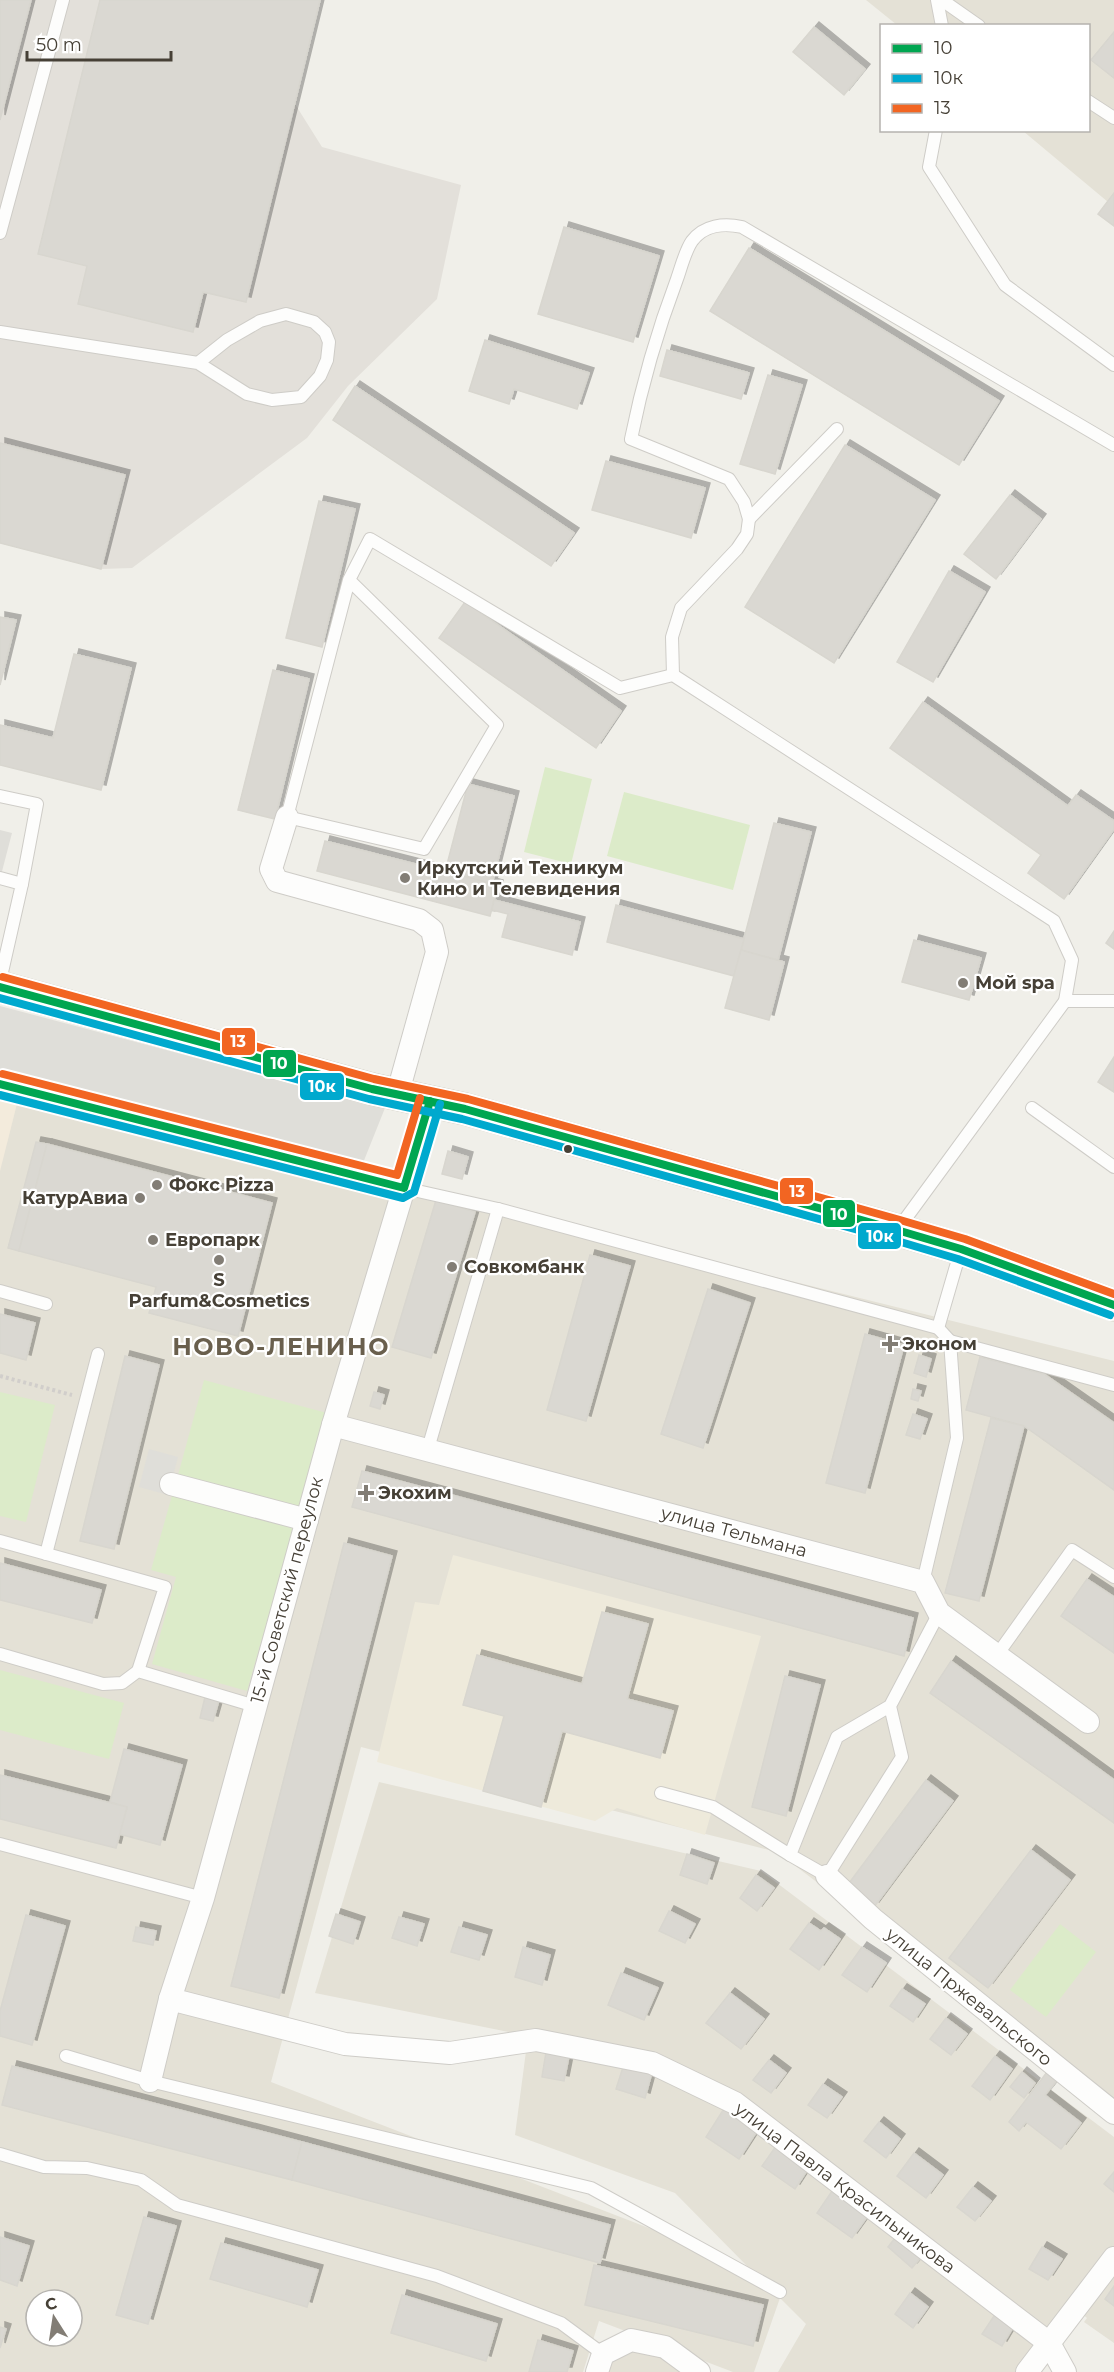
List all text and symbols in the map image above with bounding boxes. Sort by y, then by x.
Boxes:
scale bar [27,24,171,62]
legend [880,24,1090,132]
text: 50 m [36,34,82,56]
text: 10 [934,37,952,59]
text: 10к [934,67,963,89]
text: 13 [934,97,951,119]
place label: Иркутский Техникум Кино и Телевидения [417,857,623,900]
marker: Иркутский Техникум Кино и Телевидения [398,871,412,885]
place label: Мой spa [975,972,1055,994]
marker: Мой spa [956,976,970,990]
line badge: 13 [221,1027,256,1056]
text: 13 [230,1032,246,1051]
line badge: 10 [262,1049,297,1078]
text: 10 [270,1054,288,1073]
line badge: 10к [299,1072,345,1101]
text: 10к [308,1077,336,1096]
unlabelled marker [562,1143,574,1155]
place label: Фокс Pizza [169,1174,274,1196]
line badge: 13 [779,1177,814,1205]
marker: Фокс Pizza [150,1178,164,1192]
text: 13 [789,1182,805,1201]
place label: КатурАвиа [22,1187,128,1209]
marker: КатурАвиа [133,1191,147,1205]
line badge: 10 [822,1199,856,1228]
text: 10 [830,1205,848,1224]
line badge: 10к [857,1222,902,1250]
text: 10к [866,1227,894,1246]
place label: Европарк [165,1229,260,1251]
marker: Европарк [146,1233,160,1247]
marker: S Parfum&Cosmetics [212,1253,226,1267]
place label: Совкомбанк [464,1256,585,1278]
marker: Совкомбанк [445,1260,459,1274]
place label: S Parfum&Cosmetics [129,1269,310,1312]
district label: НОВО-ЛЕНИНО [172,1332,390,1361]
place label: Эконом [902,1333,977,1355]
marker: Эконом [883,1337,897,1351]
street label: 15-й Советский переулок [246,1474,328,1706]
place label: Экохим [378,1482,452,1504]
marker: Экохим [359,1486,373,1500]
street label: улица Тельмана [658,1502,809,1562]
street label: улица Пржевальского [881,1922,1057,2071]
street label: улица Павла Красильникова [730,2097,960,2278]
north arrow [24,2288,84,2348]
text: С [43,2293,59,2314]

